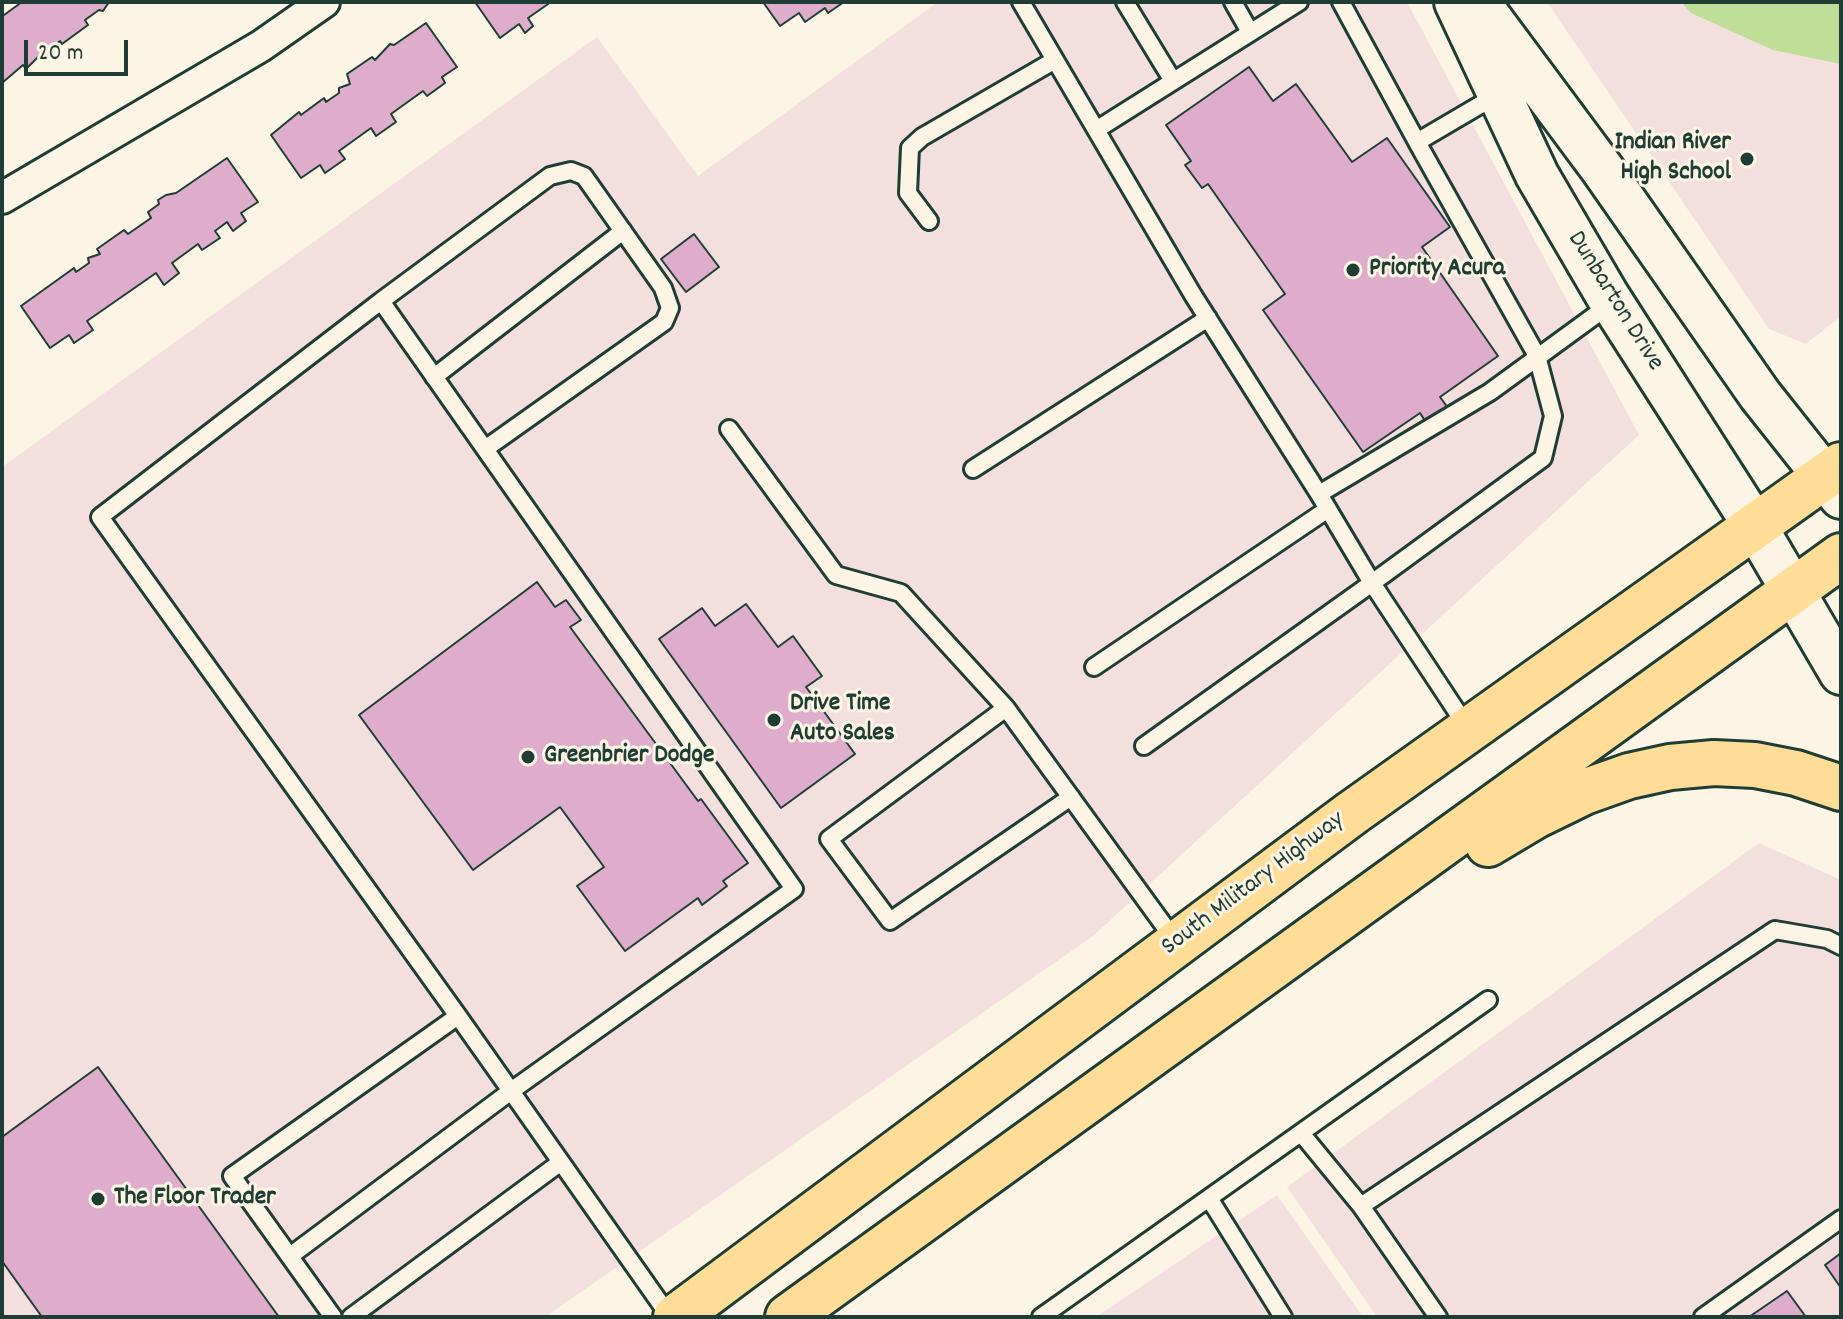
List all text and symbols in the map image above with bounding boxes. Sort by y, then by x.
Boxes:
scale bar [28,24,132,74]
text: 20 m [38,37,84,71]
place label: Indian River High School [1614,128,1731,190]
marker: Indian River High School [1738,150,1756,168]
street label: Dunbarton Drive [1559,226,1669,378]
place label: Priority Acura [1369,254,1505,286]
marker: Priority Acura [1344,261,1362,279]
place label: Drive Time Auto Sales [790,689,895,750]
marker: Drive Time Auto Sales [765,711,783,729]
place label: Greenbrier Dodge [544,741,714,773]
marker: Greenbrier Dodge [519,748,537,766]
street label: South Military Highway [1156,806,1352,964]
place label: The Floor Trader [114,1183,276,1215]
marker: The Floor Trader [89,1190,107,1208]

